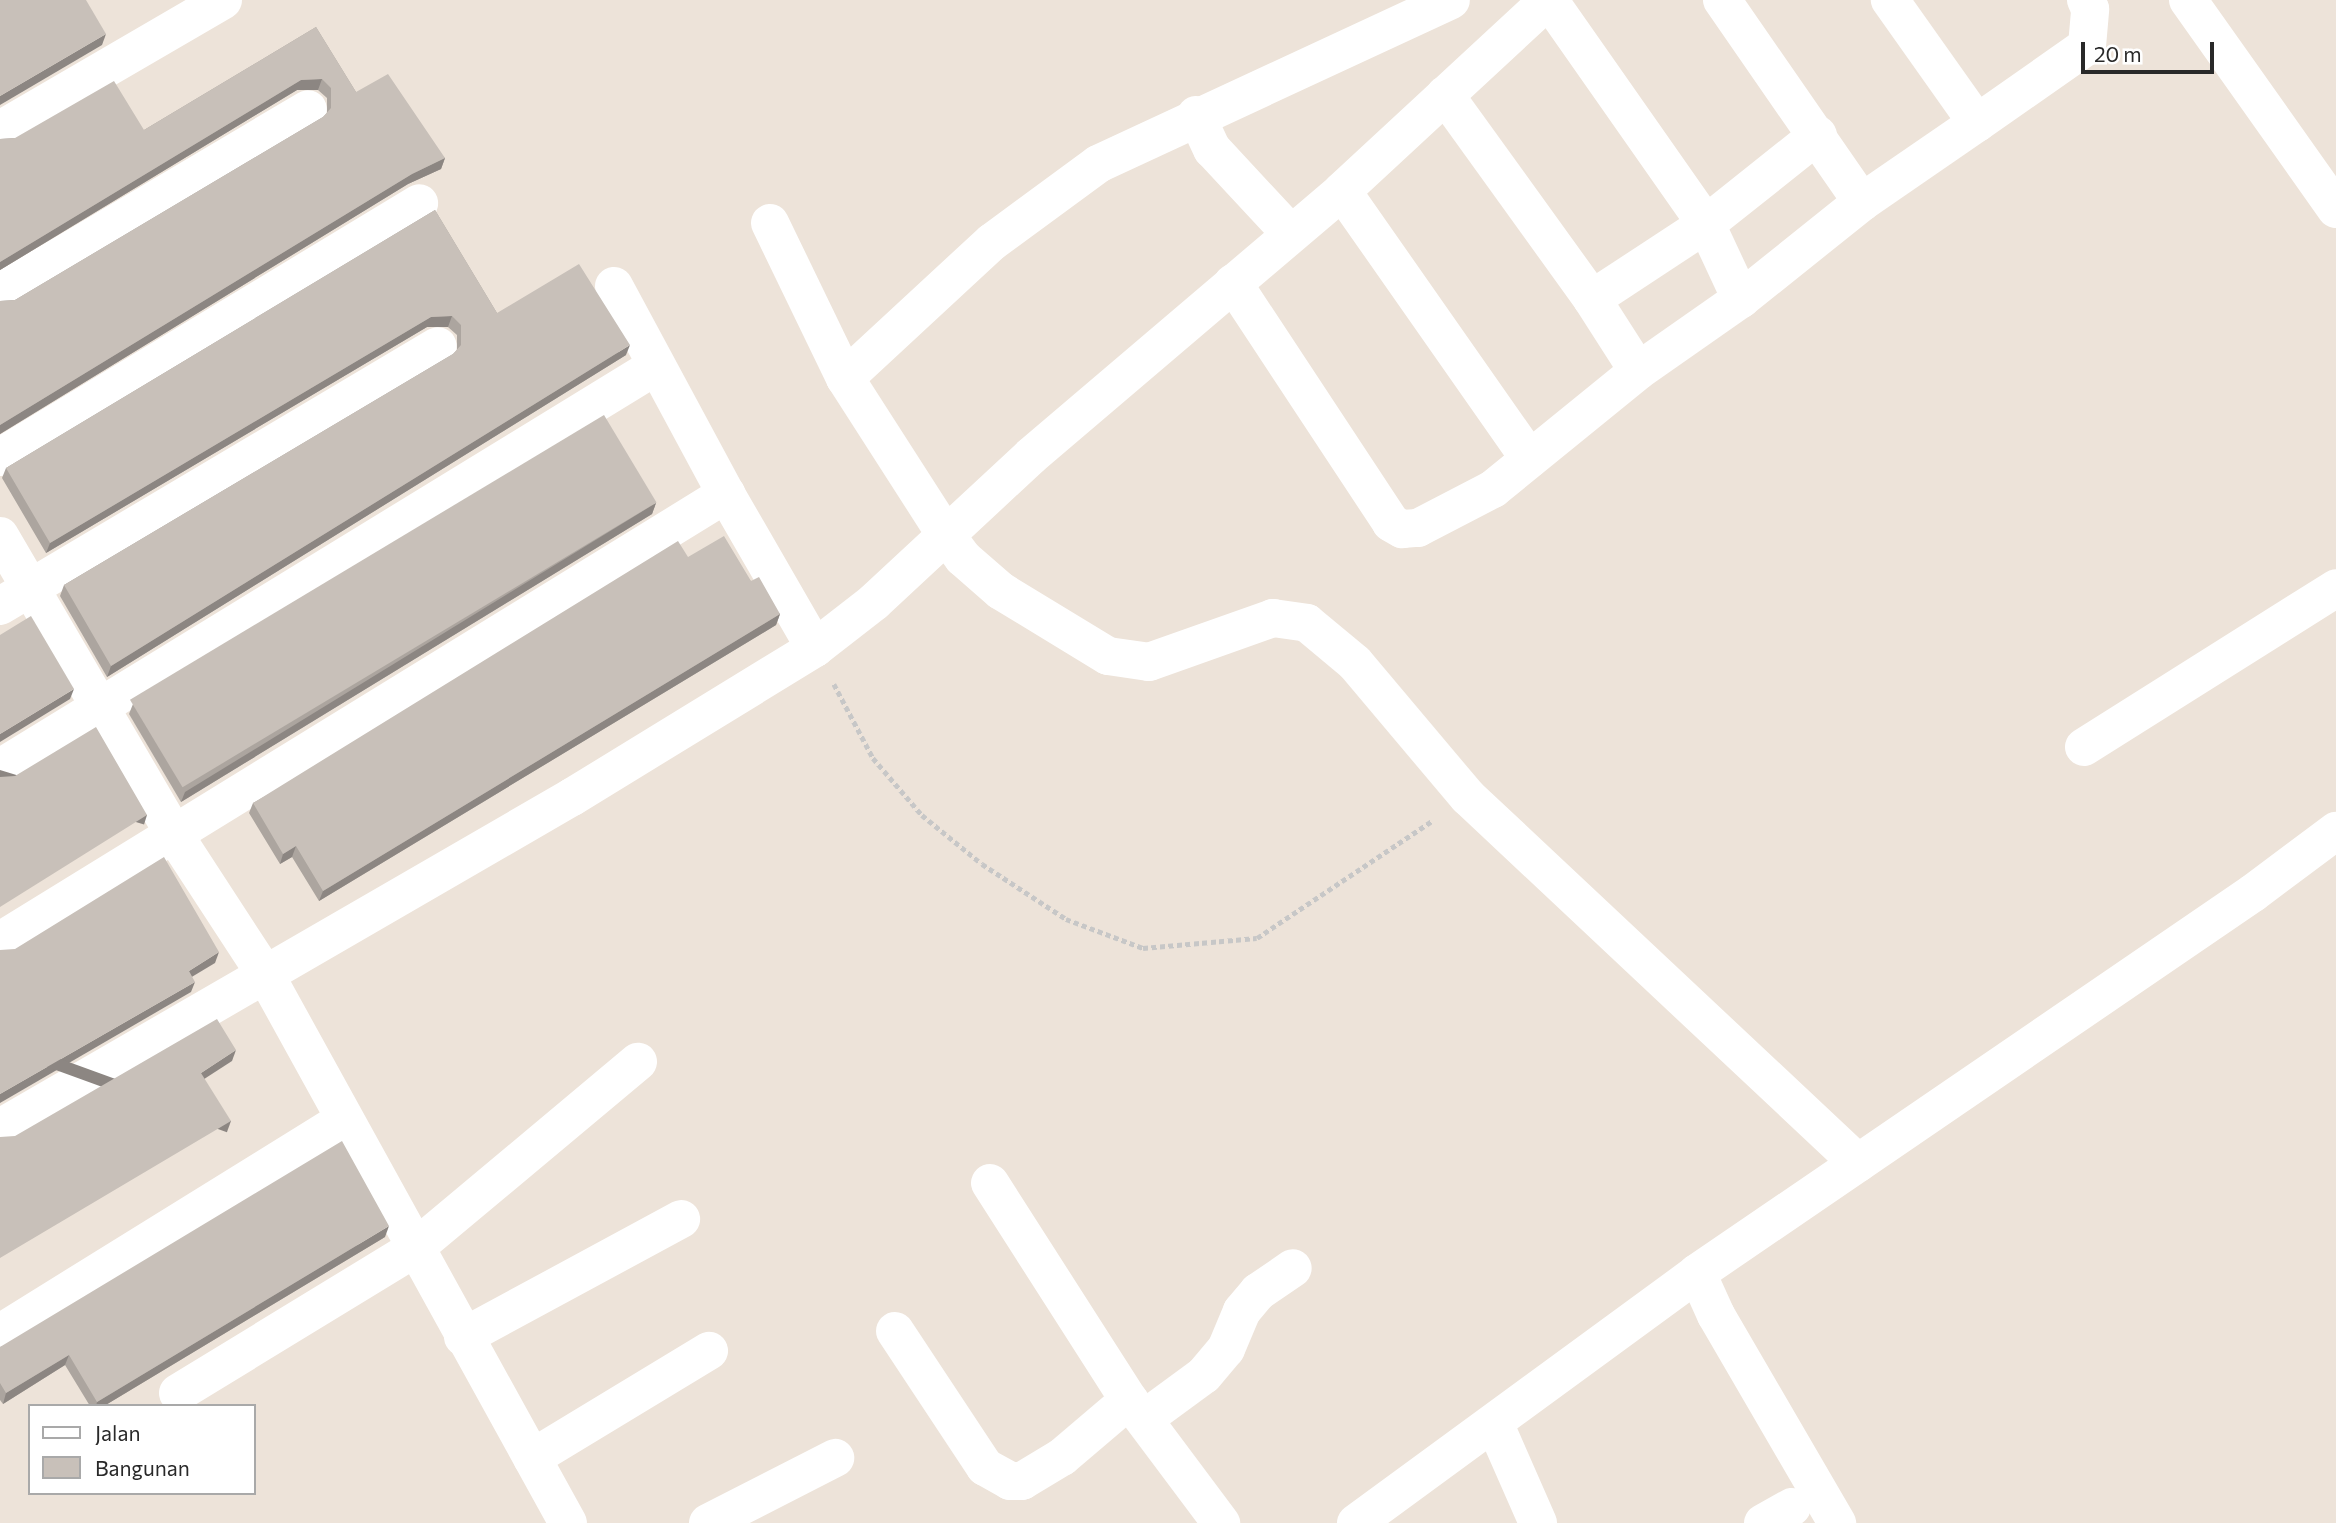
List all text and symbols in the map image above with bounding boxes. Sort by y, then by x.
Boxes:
scale bar [2084,28,2217,72]
text: 20 m [2094,41,2142,66]
legend [28,1404,256,1495]
text: Jalan [95,1420,140,1445]
text: Bangunan [95,1455,190,1480]

